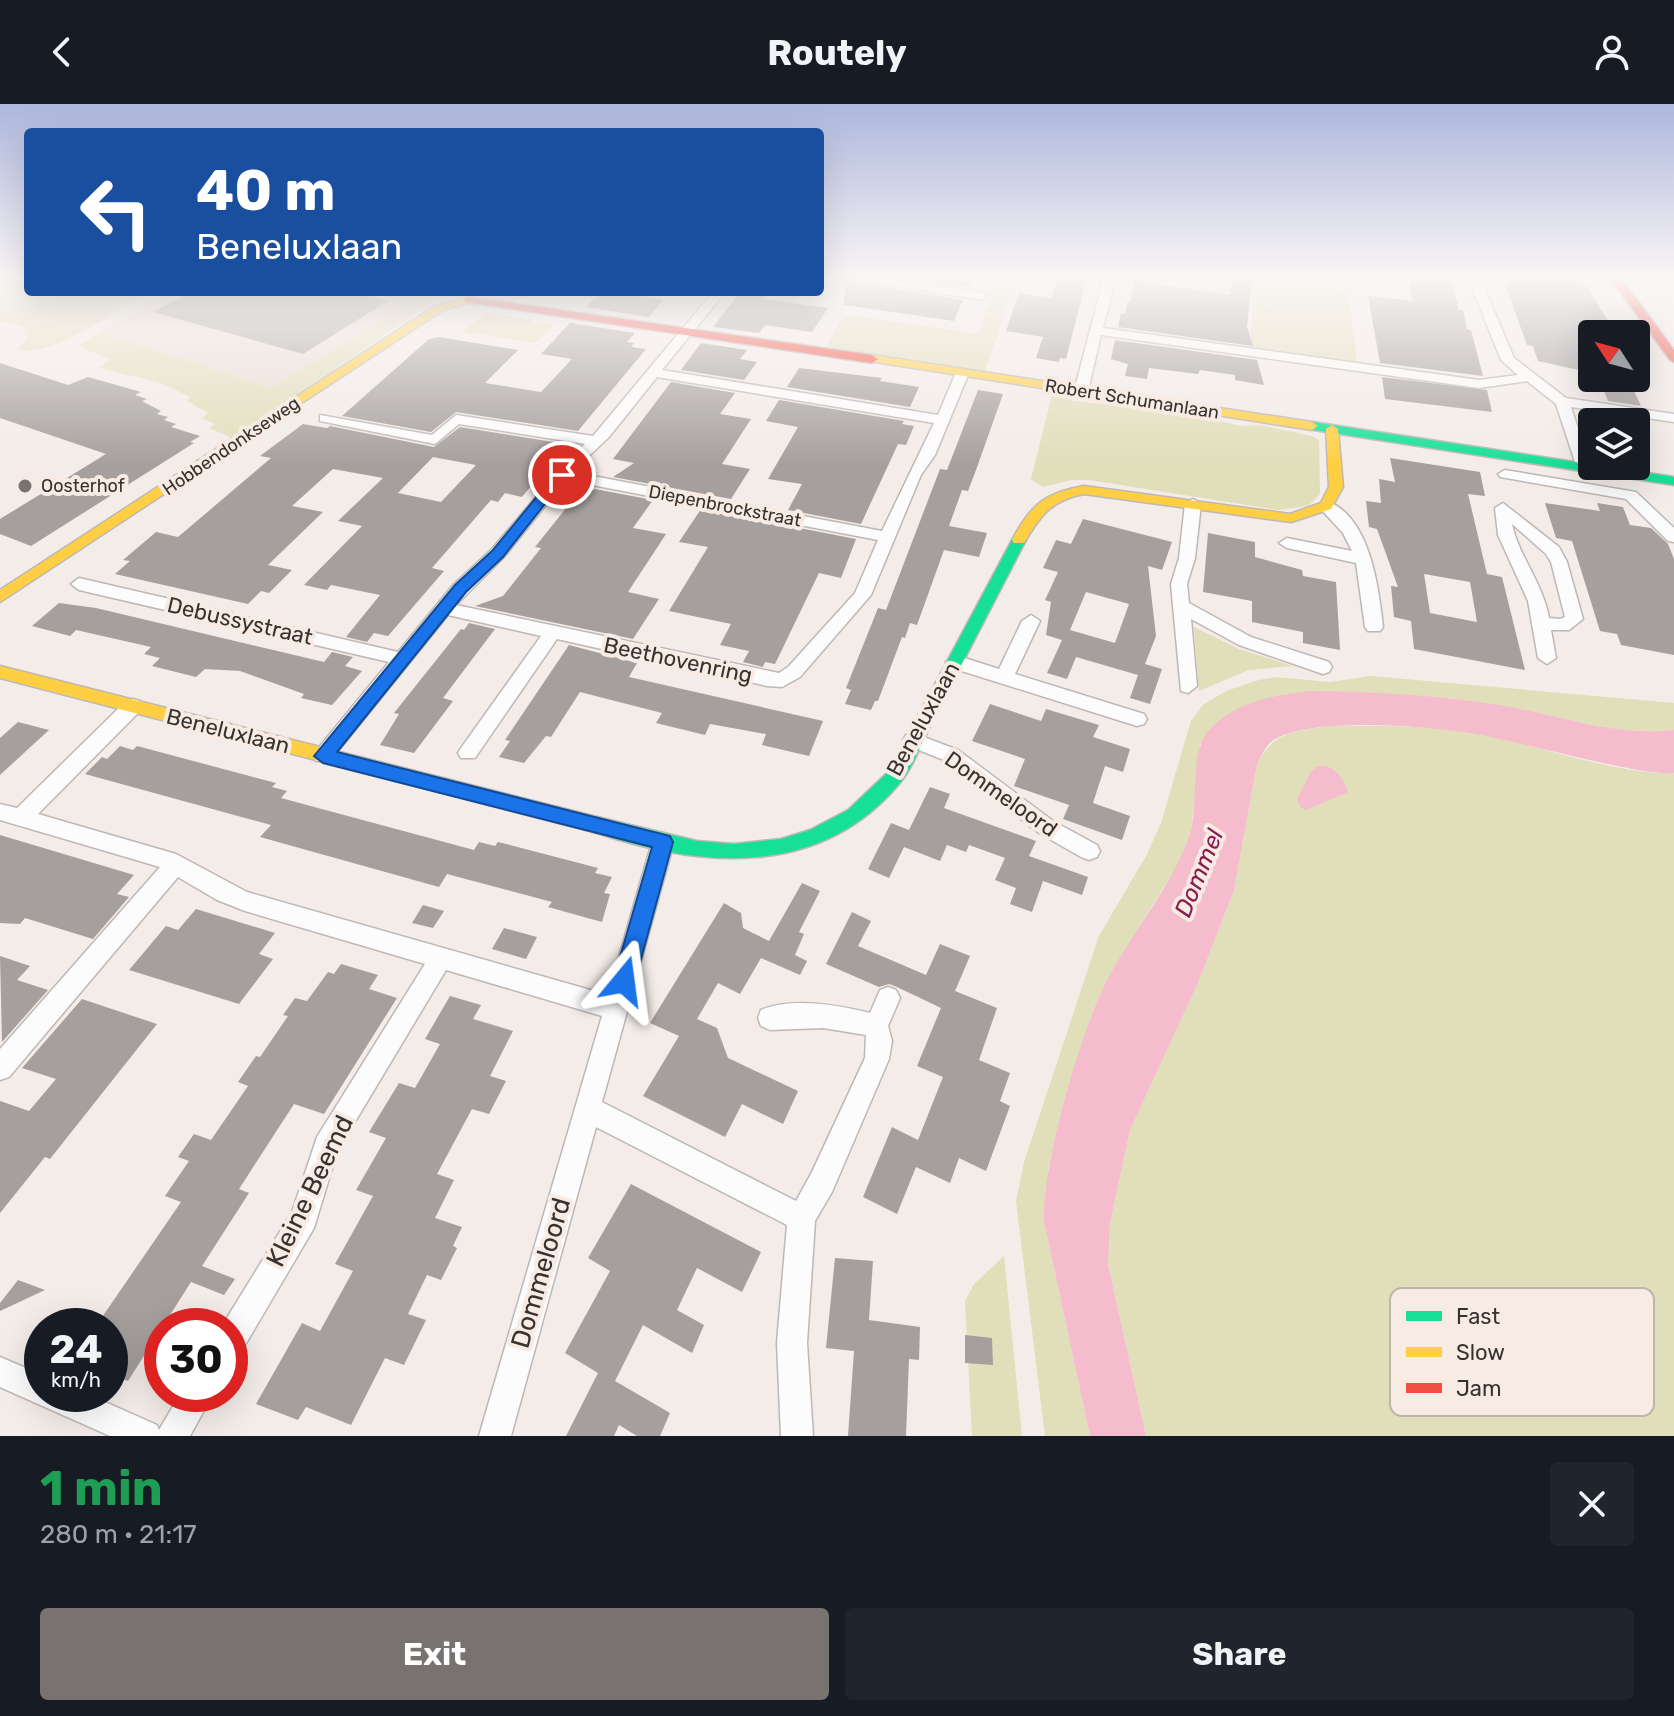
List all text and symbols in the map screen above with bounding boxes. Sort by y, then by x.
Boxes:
icon: back [40,30,84,74]
icon: person [1590,30,1634,74]
text: Routely [767,31,907,74]
text: 40 m [196,158,336,224]
icon: left [64,160,168,264]
text: Beneluxlaan [196,225,402,268]
north arrow [1578,320,1650,392]
map controls [1578,320,1650,480]
street label: Robert Schumanlaan [1043,374,1221,424]
street label: Hobbendonkseweg [158,392,304,500]
button: layers [1578,408,1650,480]
pin [528,441,596,509]
icon: arrive [540,453,584,497]
place label: Oosterhof [41,475,125,497]
marker: Oosterhof [16,477,34,495]
street label: Diepenbrockstraat [647,480,803,532]
street label: Debussystraat [165,591,316,651]
street label: Beethovenring [601,631,755,689]
street label: Beneluxlaan [881,657,965,781]
street label: Beneluxlaan [164,703,292,759]
street label: Dommeloord [940,745,1062,843]
water label: Dommel [1169,824,1230,921]
position arrow [582,939,666,1023]
street label: Kleine Beemd [260,1110,360,1272]
street label: Dommeloord [505,1194,577,1352]
legend [1390,1288,1654,1416]
text: Fast [1456,1303,1501,1330]
speed limit sign: 30 [144,1308,248,1412]
text: 24 [49,1326,103,1373]
text: Slow [1456,1339,1505,1366]
text: km/h [51,1368,101,1392]
text: Jam [1456,1375,1502,1402]
text: 1 min [40,1460,163,1517]
button: close [1550,1462,1634,1546]
text: 280 m · 21:17 [40,1519,197,1550]
button: Exit [40,1608,829,1700]
button: Share [845,1608,1634,1700]

